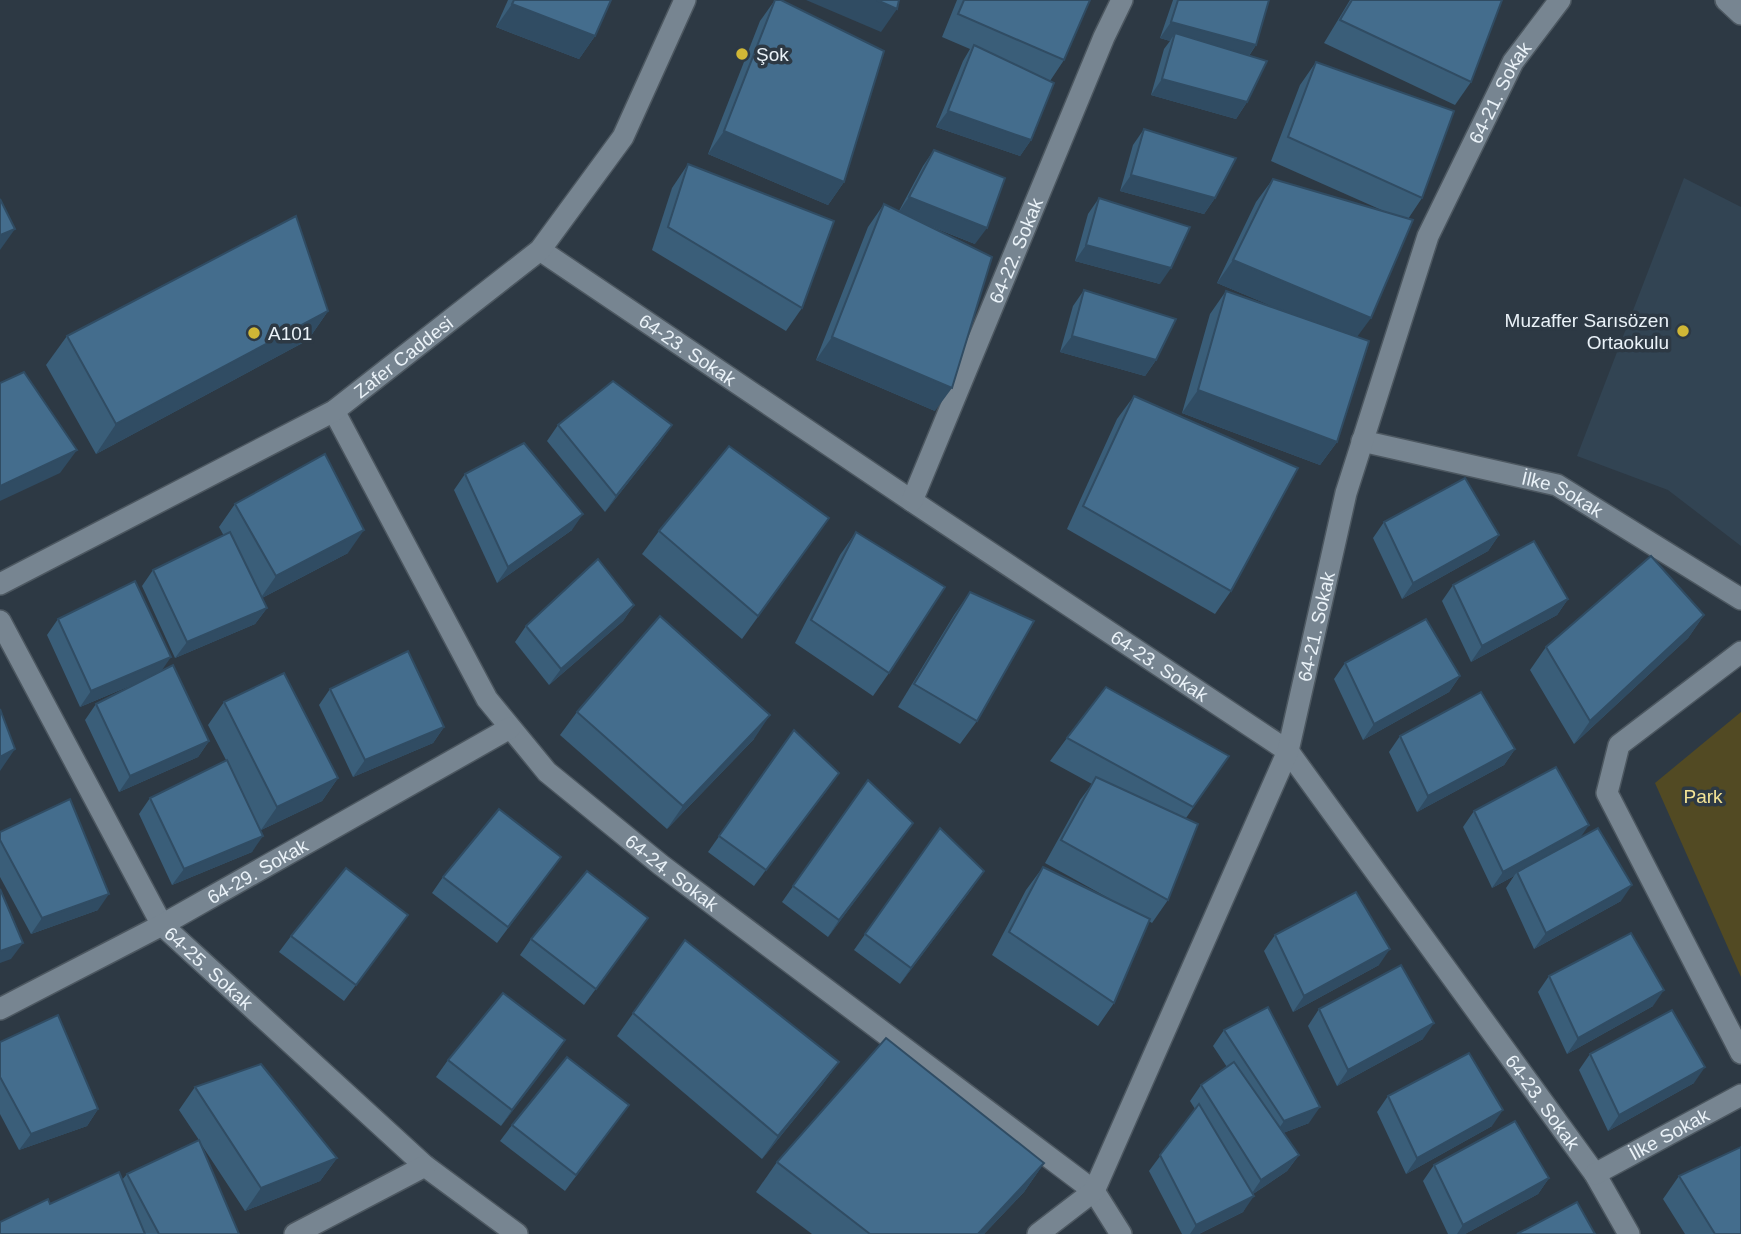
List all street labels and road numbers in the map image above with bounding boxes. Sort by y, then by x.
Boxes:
street label: 64-21. Sokak [1464,37,1535,147]
street label: 64-22. Sokak [984,194,1047,306]
street label: 64-23. Sokak [635,310,740,390]
street label: Zafer Caddesi [350,312,457,402]
street label: İlke Sokak [1520,467,1607,522]
street label: 64-21. Sokak [1293,569,1339,684]
street label: 64-23. Sokak [1107,626,1212,706]
street label: 64-24. Sokak [621,830,723,915]
street label: 64-29. Sokak [203,834,312,908]
street label: 64-25. Sokak [160,922,258,1014]
street label: 64-23. Sokak [1501,1051,1584,1154]
street label: İlke Sokak [1625,1104,1713,1164]

